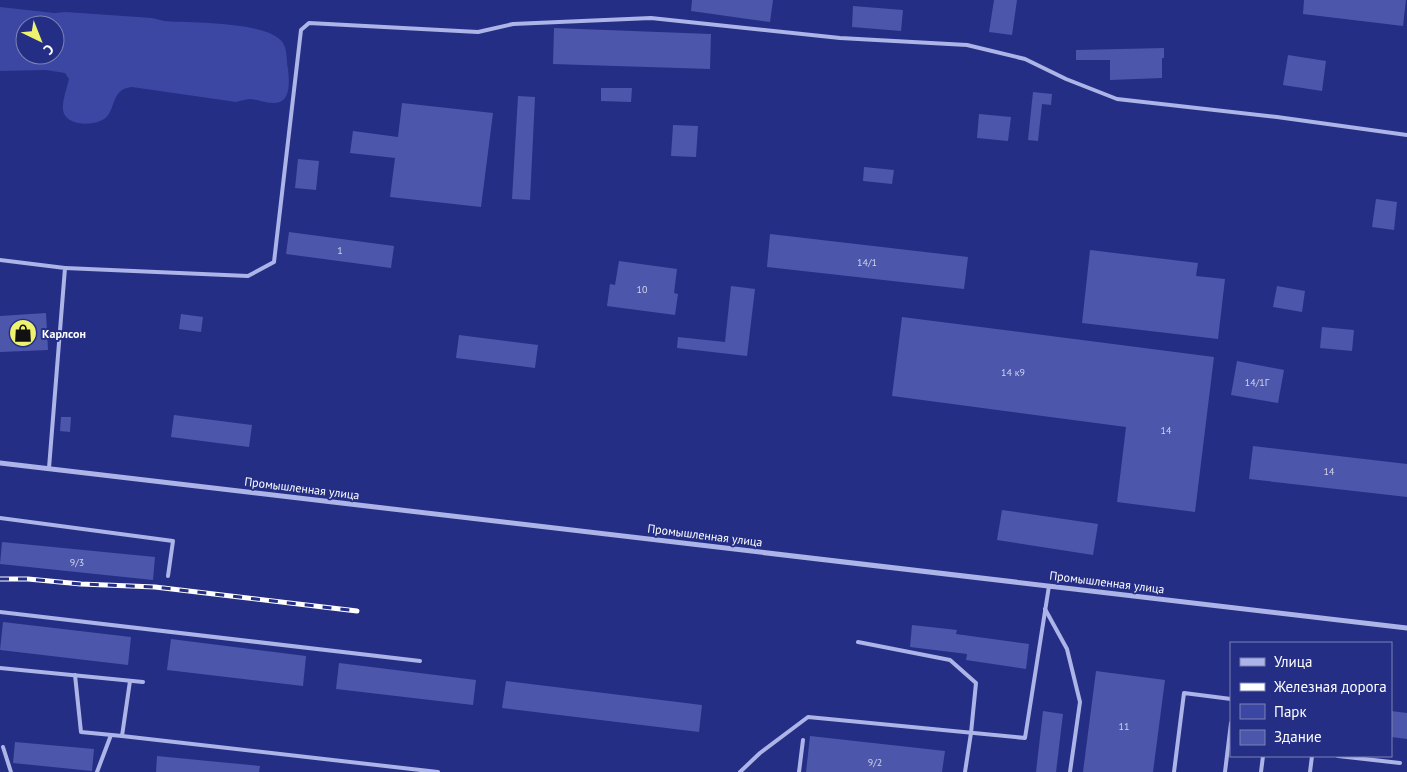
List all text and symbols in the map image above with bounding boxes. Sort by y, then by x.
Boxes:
north arrow [15,15,65,65]
text: С [40,40,58,59]
house number: 1 [337,244,343,257]
house number: 14/1 [857,256,877,269]
house number: 10 [637,283,648,296]
shop icon: Карлсон [8,318,38,348]
place label: Карлсон [42,326,86,341]
house number: 14 к9 [1001,366,1025,379]
house number: 14/1Г [1245,376,1270,389]
house number: 14 [1161,424,1172,437]
house number: 14 [1324,465,1335,478]
street label: Промышленная улица [244,473,360,503]
street label: Промышленная улица [647,520,763,550]
house number: 9/3 [70,556,84,569]
street label: Промышленная улица [1049,567,1165,597]
legend [1230,642,1392,757]
text: Улица [1274,652,1312,671]
text: Железная дорога [1273,677,1387,696]
text: Парк [1274,702,1307,721]
house number: 11 [1119,720,1129,733]
text: Здание [1274,727,1322,746]
house number: 9/2 [868,756,882,769]

